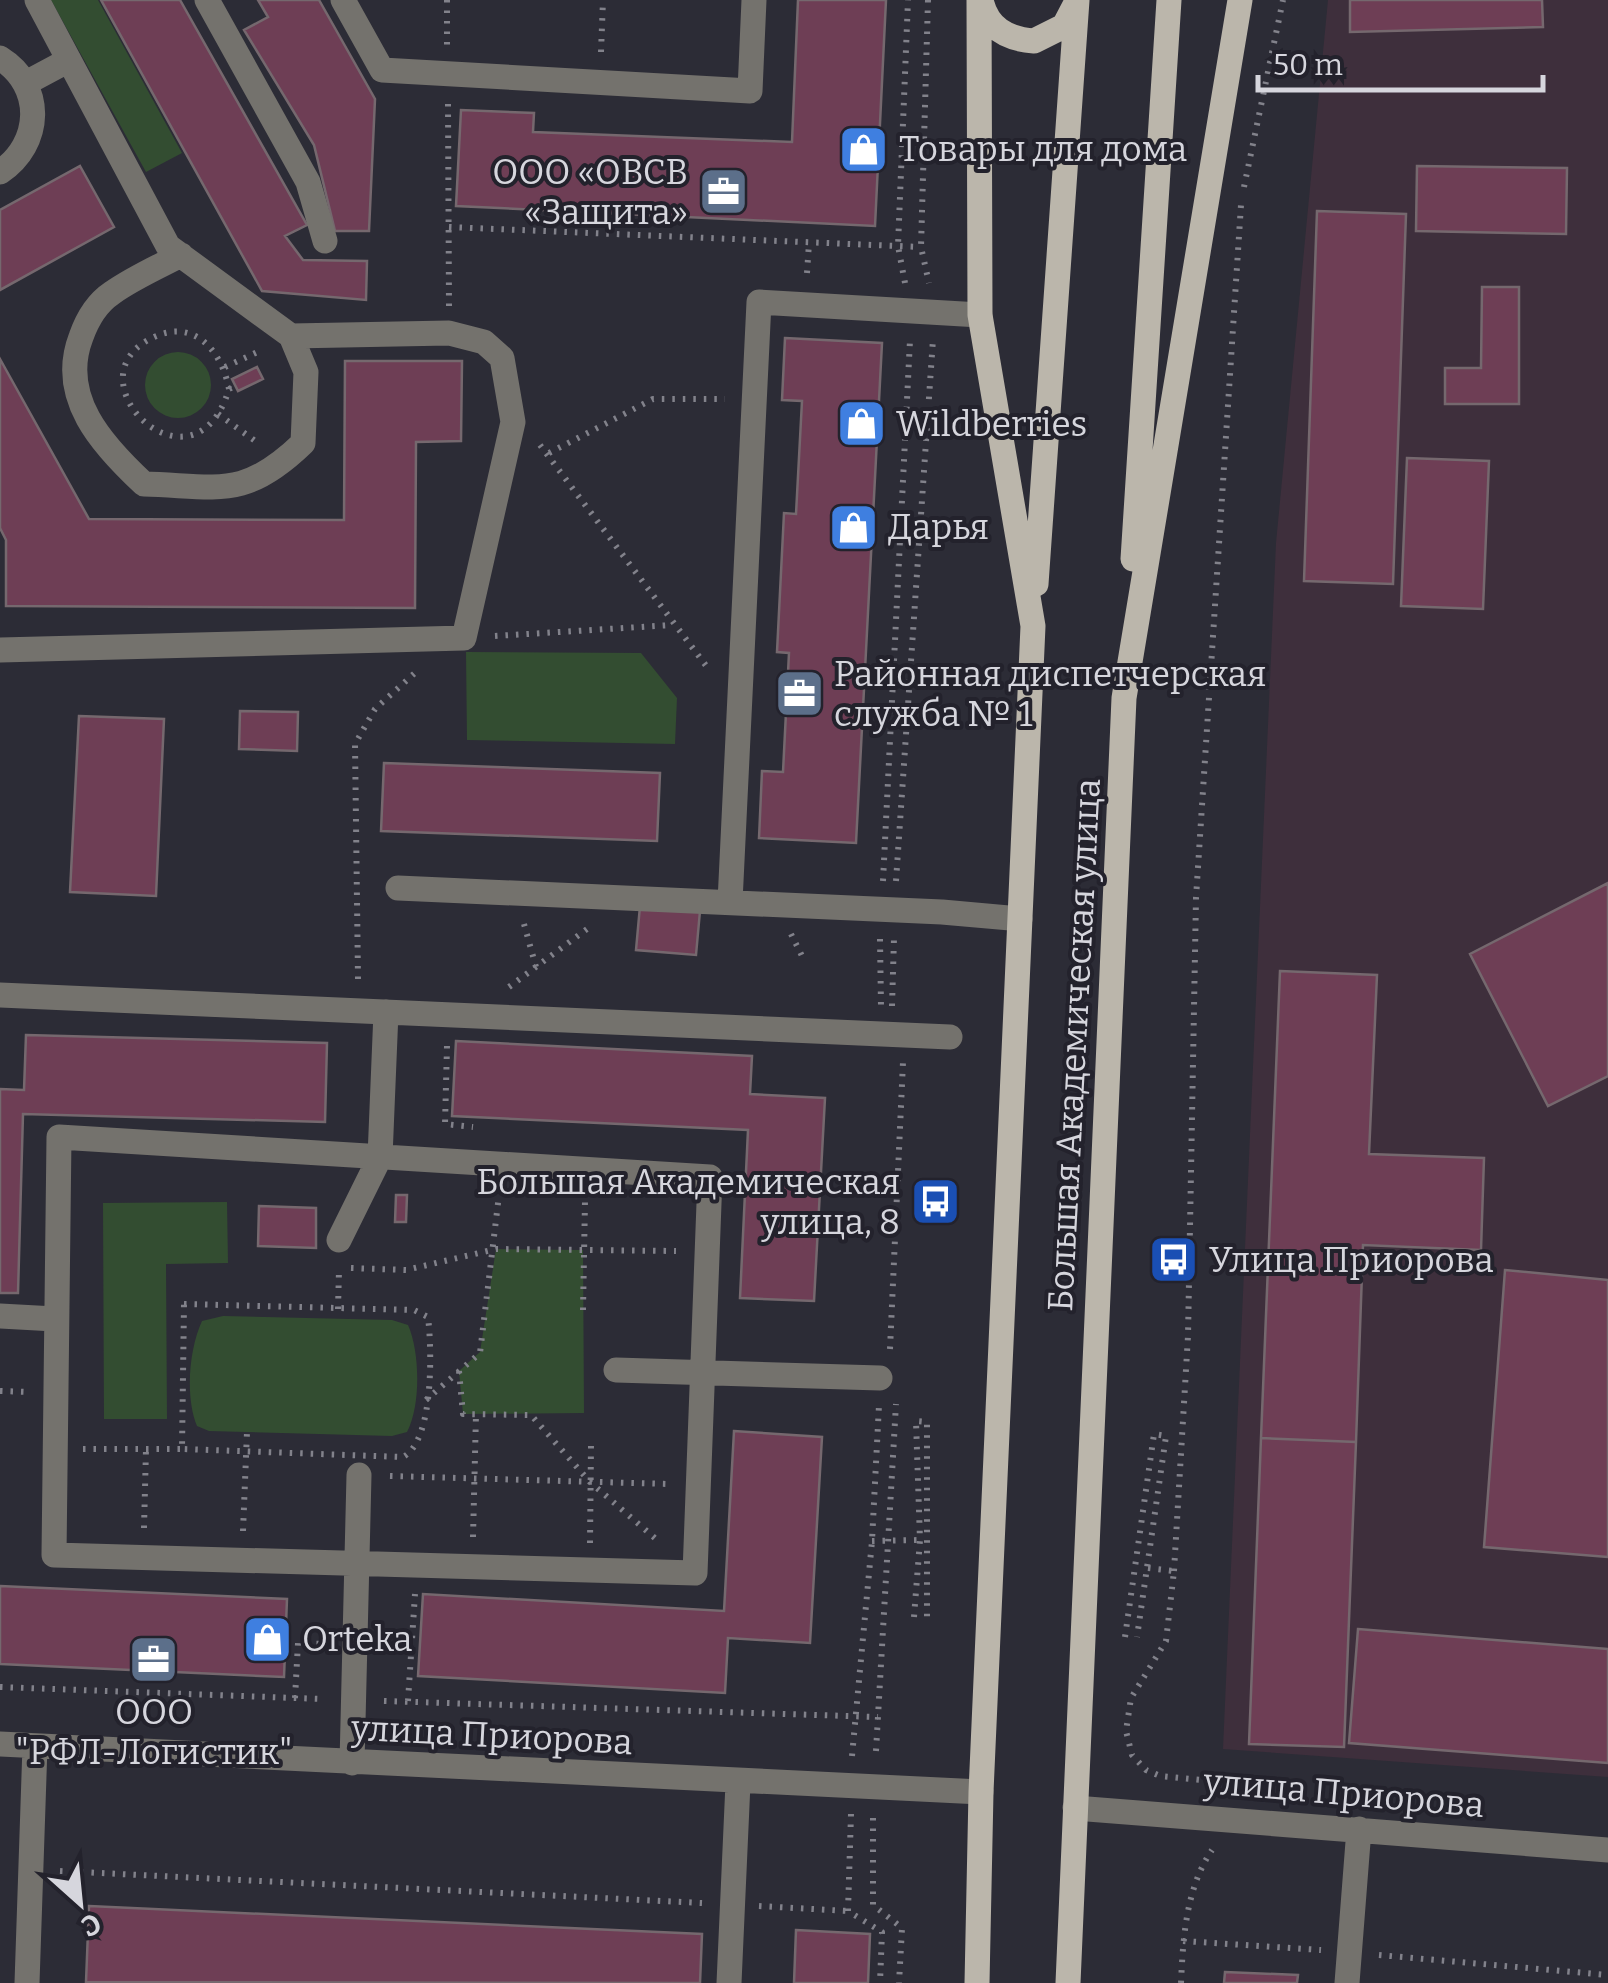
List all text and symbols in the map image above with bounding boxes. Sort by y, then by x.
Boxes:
scale bar [1258,30,1543,92]
text: 50 m [1273,47,1343,83]
shop icon: Товары для дома [838,123,890,175]
place label: Товары для дома [899,128,1187,170]
place label: ООО «ОВСВ «Защита» [492,151,688,233]
office icon: ООО «ОВСВ «Защита» [697,166,749,218]
shop icon: Wildberries [835,398,887,450]
place label: Wildberries [896,403,1087,445]
shop icon: Дарья [827,501,879,553]
place label: Дарья [888,506,989,548]
place label: Районная диспетчерская служба № 1 [834,653,1266,735]
office icon: Районная диспетчерская служба № 1 [773,668,825,720]
street label: Большая Академическая улица [1039,777,1109,1313]
place label: Большая Академическая улица, 8 [476,1161,900,1243]
bus stop icon: Большая Академическая улица, 8 [909,1176,961,1228]
bus stop icon: Улица Приорова [1148,1234,1200,1286]
place label: Улица Приорова [1209,1239,1494,1281]
shop icon: Orteka [241,1613,293,1665]
place label: Orteka [302,1618,412,1660]
office icon: ООО "РФЛ-Логистик" [128,1634,180,1686]
place label: ООО "РФЛ-Логистик" [16,1691,292,1773]
street label: улица Приорова [349,1707,634,1763]
street label: улица Приорова [1201,1760,1486,1826]
north arrow [30,1853,130,1953]
text: С [76,1906,107,1944]

